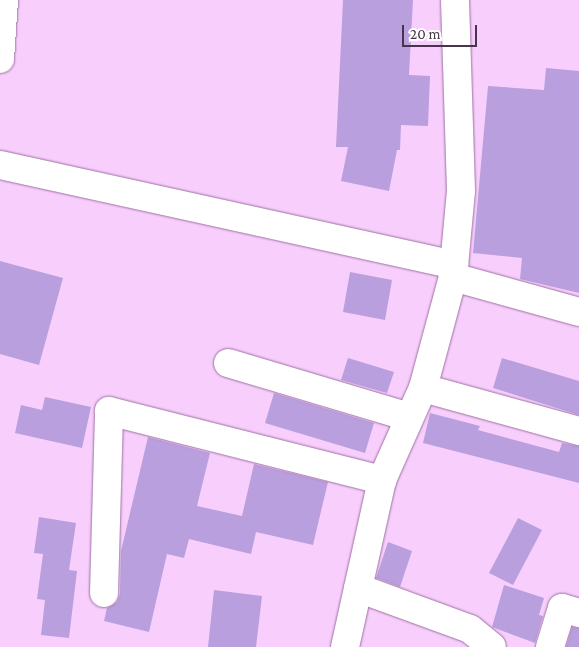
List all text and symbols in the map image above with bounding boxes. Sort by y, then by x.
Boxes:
scale bar [404,15,479,47]
text: 20 m [410,26,441,42]

